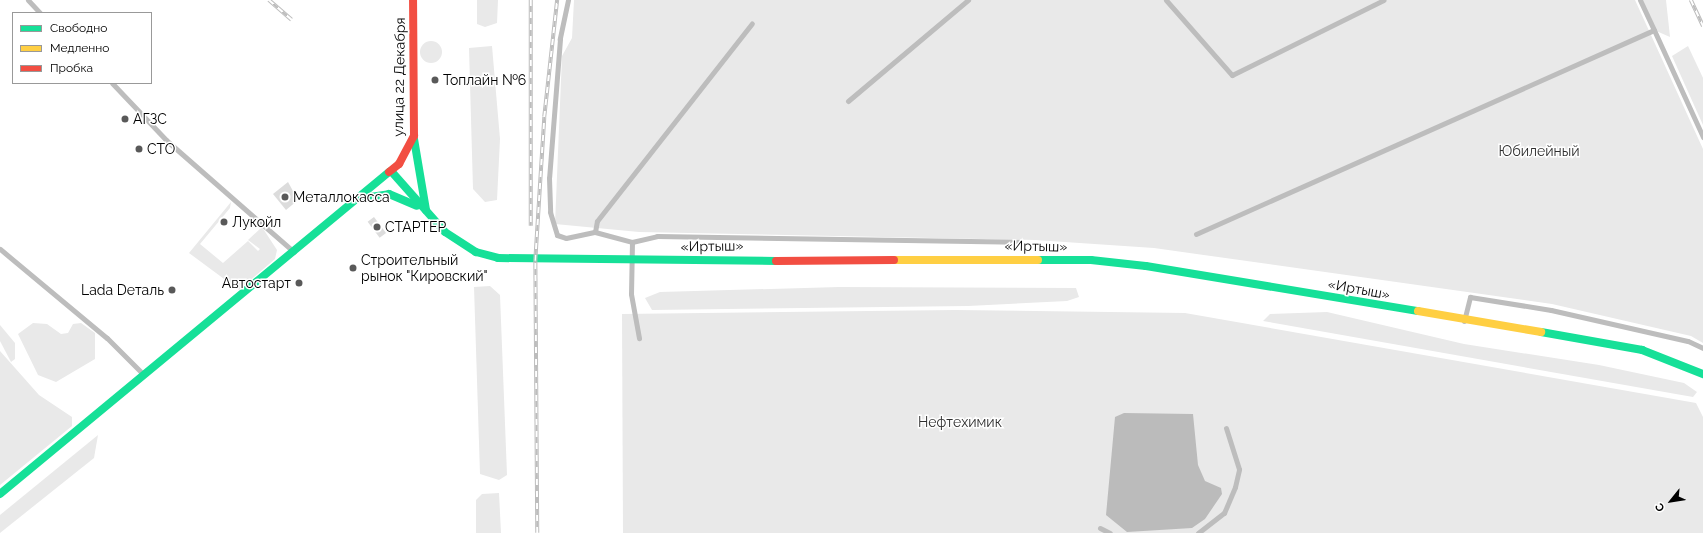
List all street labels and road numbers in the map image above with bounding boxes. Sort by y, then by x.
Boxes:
street label: улица 22 Декабря [390,17,408,137]
street label: «Иртыш» [681,237,743,255]
street label: «Иртыш» [1005,237,1067,255]
street label: «Иртыш» [1327,275,1391,303]

